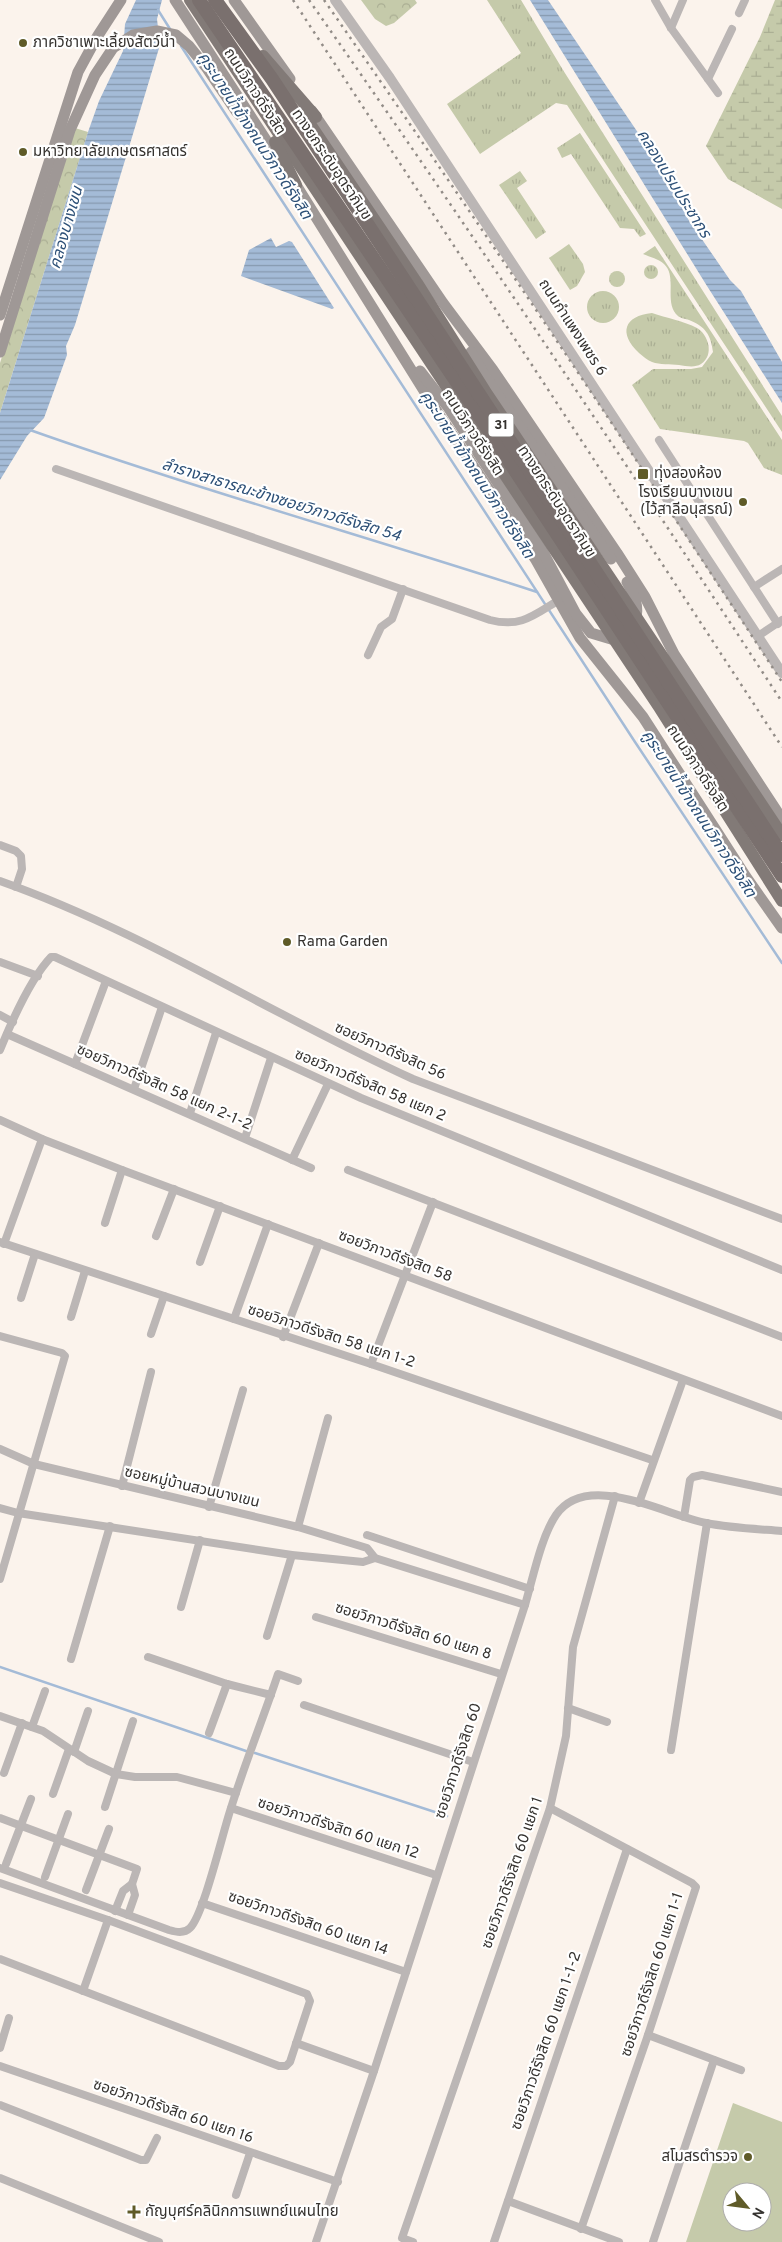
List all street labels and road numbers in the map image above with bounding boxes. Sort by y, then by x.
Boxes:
street label: ถนนวิภาวดีรังสิต [219,45,289,139]
street label: ทางยกระดับอุตราภิมุข [287,106,375,224]
street label: ถนนกำแพงเพชร 6 [534,276,610,380]
street label: ถนนวิภาวดีรังสิต [437,386,507,480]
road number: 31 [488,414,514,436]
street label: ทางยกระดับอุตราภิมุข [513,442,599,562]
street label: ถนนวิภาวดีรังสิต [662,722,732,816]
street label: ซอยวิภาวดีรังสิต 56 [331,1019,449,1085]
street label: ซอยวิภาวดีรังสิต 58 แยก 2-1-2 [73,1041,255,1135]
street label: ซอยวิภาวดีรังสิต 58 แยก 2 [291,1045,449,1127]
street label: ซอยวิภาวดีรังสิต 58 [335,1227,455,1287]
street label: ซอยวิภาวดีรังสิต 58 แยก 1-2 [245,1301,417,1373]
street label: ซอยหมู่บ้านสวนบางเขน [123,1462,262,1513]
street label: ซอยวิภาวดีรังสิต 60 แยก 8 [332,1599,494,1665]
street label: ซอยวิภาวดีรังสิต 60 [431,1701,487,1821]
street label: ซอยวิภาวดีรังสิต 60 แยก 12 [255,1794,421,1864]
street label: ซอยวิภาวดีรังสิต 60 แยก 1 [478,1795,548,1951]
street label: ซอยวิภาวดีรังสิต 60 แยก 14 [225,1888,391,1960]
street label: ซอยวิภาวดีรังสิต 60 แยก 1-1 [617,1891,689,2059]
street label: ซอยวิภาวดีรังสิต 60 แยก 1-1-2 [508,1949,586,2133]
street label: ซอยวิภาวดีรังสิต 60 แยก 16 [90,2076,256,2148]

